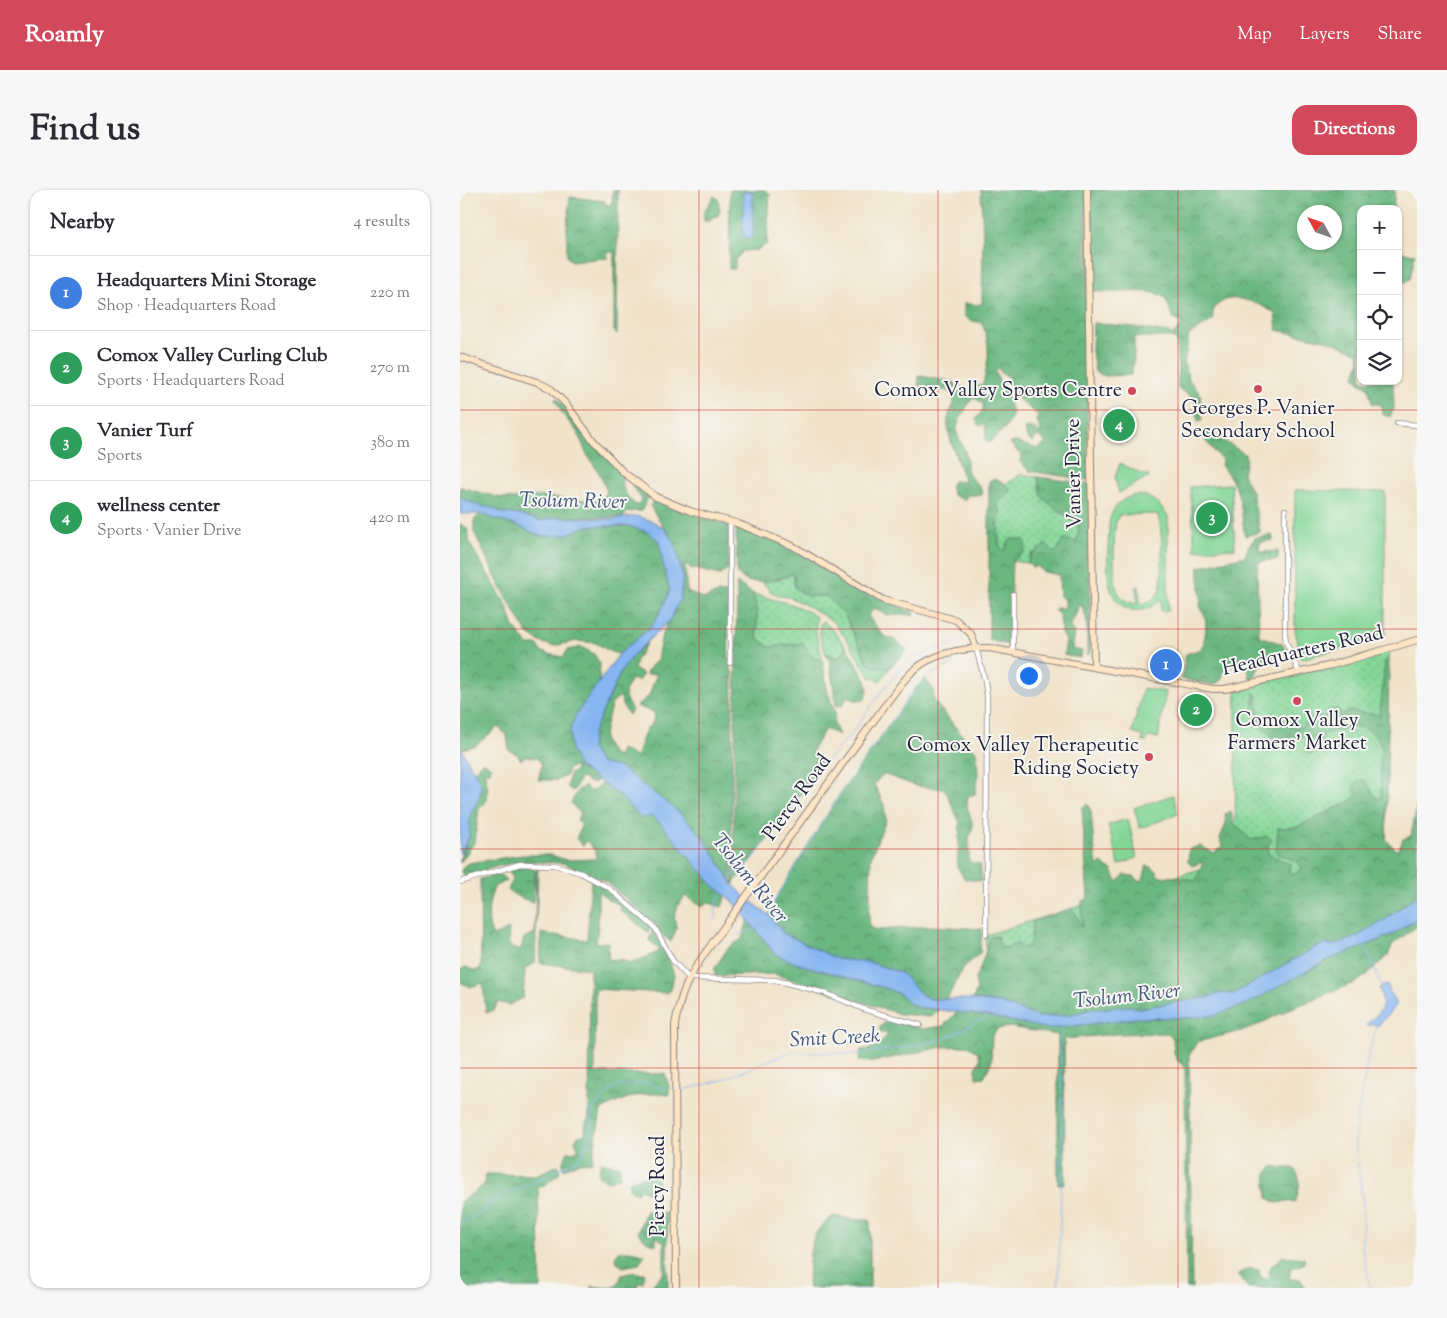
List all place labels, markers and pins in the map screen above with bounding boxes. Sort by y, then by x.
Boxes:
place label: Comox Valley Sports Centre [874,377,1122,406]
marker: Georges P. Vanier Secondary School [1252,383,1264,395]
marker: Comox Valley Sports Centre [1126,385,1138,397]
place label: Georges P. Vanier Secondary School [1181,395,1336,447]
pin: 4 [1103,406,1135,444]
pin: 3 [1196,499,1228,537]
pin: 1 [1150,646,1182,684]
pin: 2 [1180,691,1212,729]
marker: Comox Valley Farmers’ Market [1291,695,1303,707]
place label: Comox Valley Farmers’ Market [1227,707,1367,759]
place label: Comox Valley Therapeutic Riding Society [907,732,1139,784]
marker: Comox Valley Therapeutic Riding Society [1143,751,1155,763]

